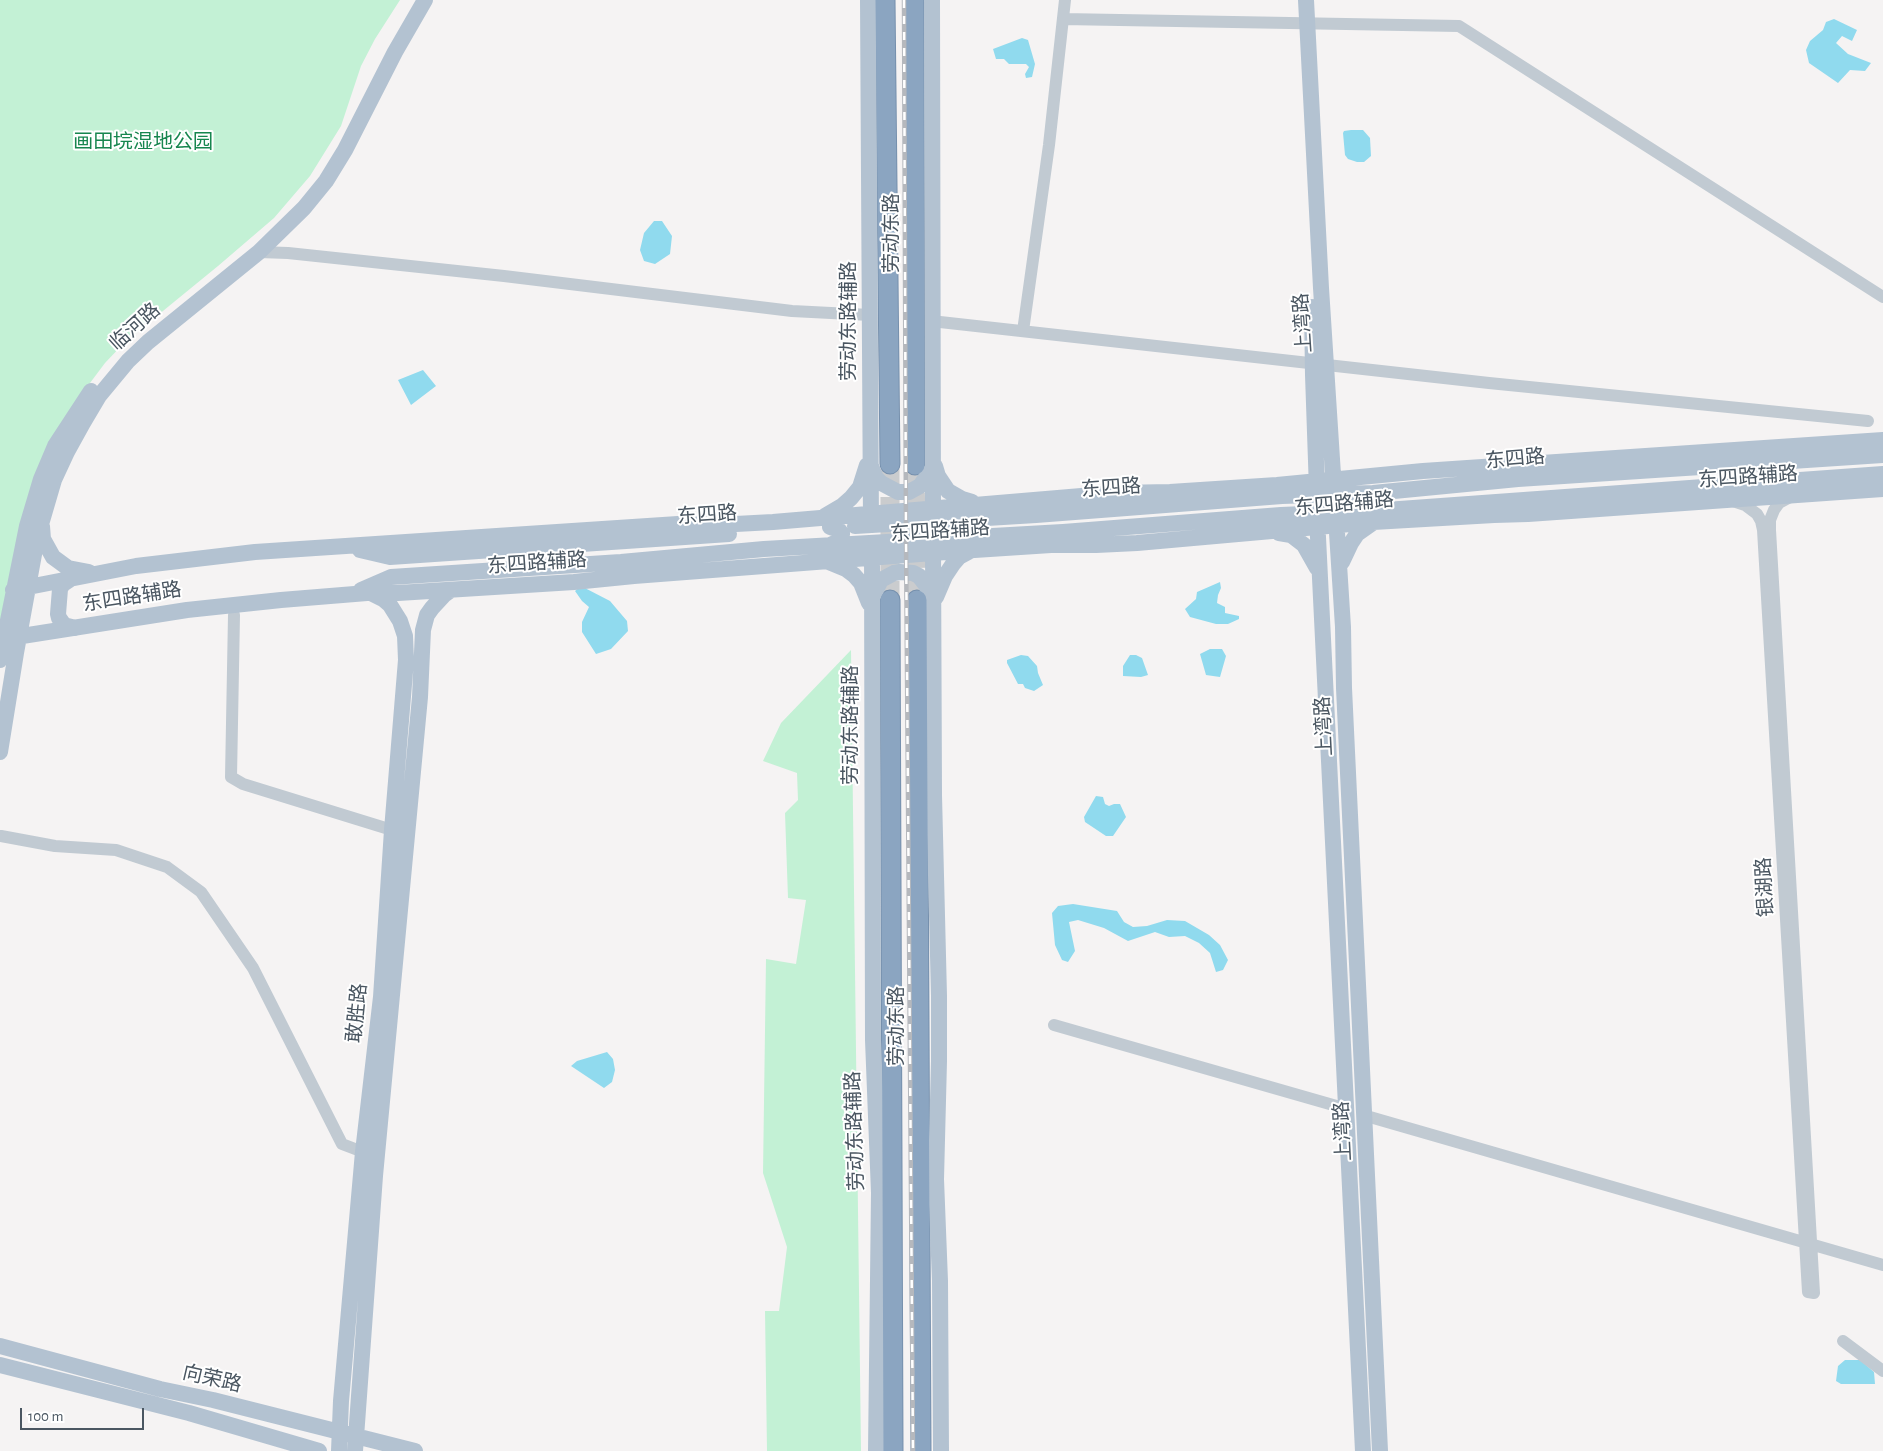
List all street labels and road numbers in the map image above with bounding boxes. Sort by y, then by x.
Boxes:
street label: 劳动东路 [880,193,904,273]
street label: 劳动东路辅路 [837,261,861,381]
street label: 上湾路 [1289,292,1317,354]
street label: 临河路 [105,298,165,356]
street label: 东四路 [1484,444,1546,474]
street label: 东四路辅路 [1697,462,1799,492]
street label: 东四路 [1080,474,1142,502]
street label: 东四路辅路 [1293,488,1395,520]
street label: 东四路 [676,501,738,529]
street label: 东四路辅路 [889,516,991,546]
street label: 东四路辅路 [486,548,588,578]
street label: 东四路辅路 [81,577,183,617]
street label: 劳动东路辅路 [839,665,863,785]
street label: 上湾路 [1310,695,1338,757]
street label: 银湖路 [1751,856,1779,918]
street label: 敢胜路 [342,982,372,1044]
street label: 劳动东路 [885,986,909,1066]
street label: 劳动东路辅路 [841,1071,869,1191]
street label: 上湾路 [1329,1100,1357,1162]
street label: 向荣路 [180,1361,244,1397]

